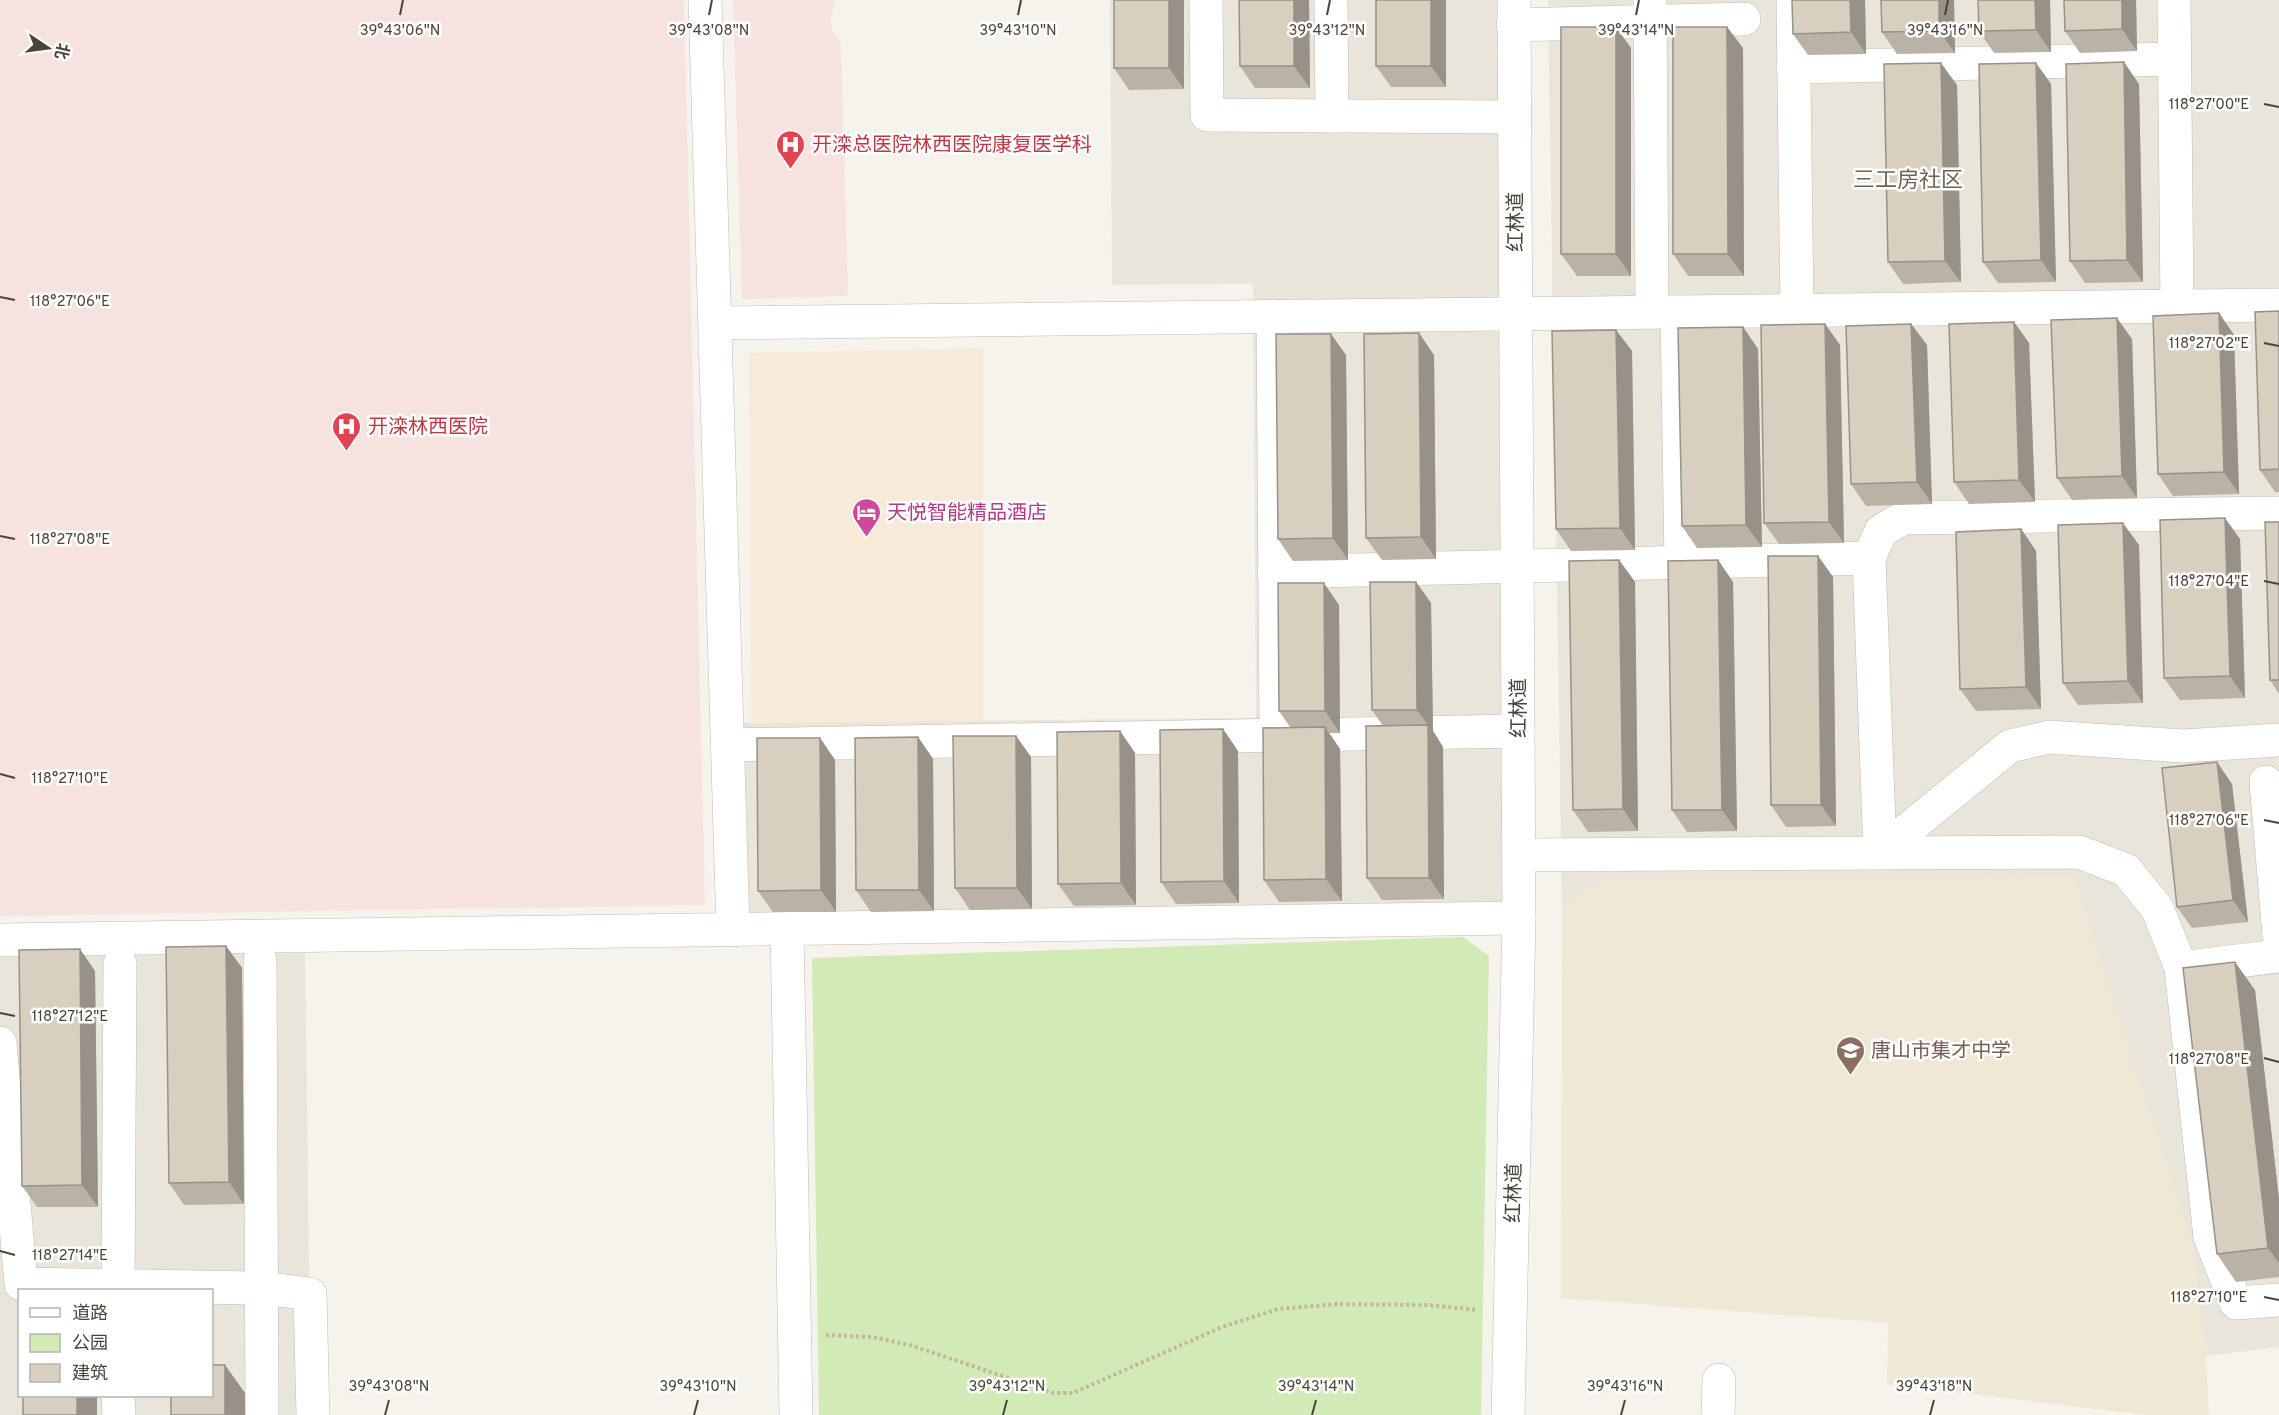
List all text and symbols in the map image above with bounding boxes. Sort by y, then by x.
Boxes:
north arrow [18,18,78,78]
text: 39°43'06"N [360,22,440,41]
text: 39°43'08"N [669,22,749,41]
text: 39°43'10"N [979,22,1057,41]
text: 39°43'12"N [1289,22,1365,41]
text: 39°43'14"N [1598,22,1674,41]
text: 39°43'16"N [1907,22,1983,41]
text: 北 [49,41,72,61]
text: 118°27'00"E [2169,96,2249,115]
hospital icon: 开滦总医院林西医院康复医学科 [775,128,807,170]
place label: 开滦总医院林西医院康复医学科 [812,133,1092,159]
district label: 三工房社区 [1853,168,1963,195]
street label: 红林道 [1504,192,1530,252]
text: 118°27'06"E [30,293,110,312]
text: 118°27'02"E [2169,335,2249,354]
hospital icon: 开滦林西医院 [331,410,363,452]
place label: 开滦林西医院 [368,415,488,441]
hotel icon: 天悦智能精品酒店 [850,496,882,538]
place label: 天悦智能精品酒店 [887,501,1047,527]
text: 118°27'08"E [30,531,110,550]
text: 118°27'04"E [2169,573,2249,592]
street label: 红林道 [1507,678,1533,738]
text: 118°27'10"E [32,770,108,789]
text: 118°27'06"E [2169,812,2249,831]
text: 118°27'12"E [32,1008,108,1027]
school or university icon: 唐山市集才中学 [1834,1034,1866,1076]
place label: 唐山市集才中学 [1871,1039,2011,1065]
text: 118°27'08"E [2169,1051,2249,1070]
street label: 红林道 [1501,1163,1529,1223]
text: 118°27'14"E [32,1247,108,1266]
legend [18,1289,213,1397]
text: 118°27'10"E [2171,1289,2247,1308]
text: 道路 [72,1303,108,1326]
text: 公园 [72,1333,108,1356]
text: 建筑 [72,1363,108,1386]
text: 39°43'08"N [349,1378,429,1397]
text: 39°43'10"N [659,1378,737,1397]
text: 39°43'12"N [969,1378,1045,1397]
text: 39°43'14"N [1278,1378,1354,1397]
text: 39°43'16"N [1587,1378,1663,1397]
text: 39°43'18"N [1896,1378,1972,1397]

